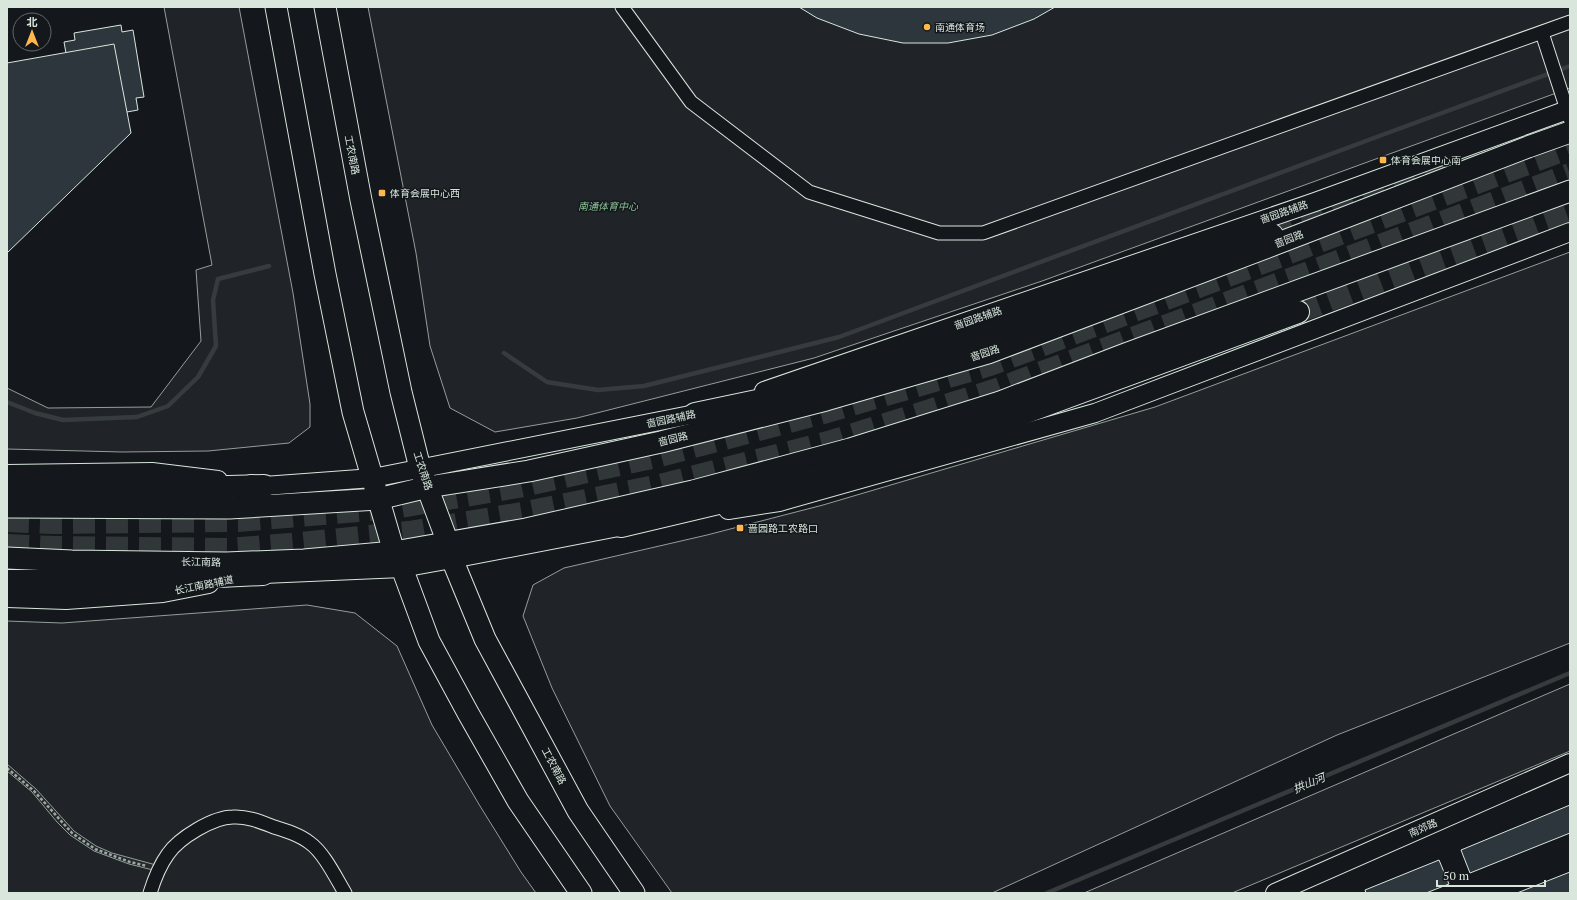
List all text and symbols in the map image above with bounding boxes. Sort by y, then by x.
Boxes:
north arrow [12,12,52,52]
text: 北 [27,15,38,29]
place label: 南通体育场 [935,21,985,34]
marker: 南通体育场 [922,22,932,32]
street label: 工农南路 [342,134,362,176]
place label: 体育会展中心南 [1391,154,1461,167]
marker: 体育会展中心南 [1378,155,1388,165]
place label: 体育会展中心西 [390,187,460,200]
marker: 体育会展中心西 [377,188,387,198]
street label: 啬园路辅路 [1258,198,1310,226]
park label: 南通体育中心 [578,200,639,213]
street label: 啬园路 [1273,228,1305,250]
street label: 啬园路辅路 [952,304,1004,332]
street label: 啬园路 [969,342,1001,364]
street label: 啬园路辅路 [645,407,697,431]
street label: 啬园路 [657,429,689,449]
street label: 工农南路 [411,450,435,492]
place label: 啬园路工农路口 [748,522,818,535]
marker: 啬园路工农路口 [735,523,745,533]
street label: 长江南路 [181,555,221,569]
street label: 长江南路辅道 [173,573,235,597]
street label: 工农南路 [539,745,569,787]
water label: 拱山河 [1291,769,1329,796]
street label: 南郊路 [1407,816,1439,840]
scale bar [1437,862,1545,888]
text: 50 m [1443,868,1470,883]

